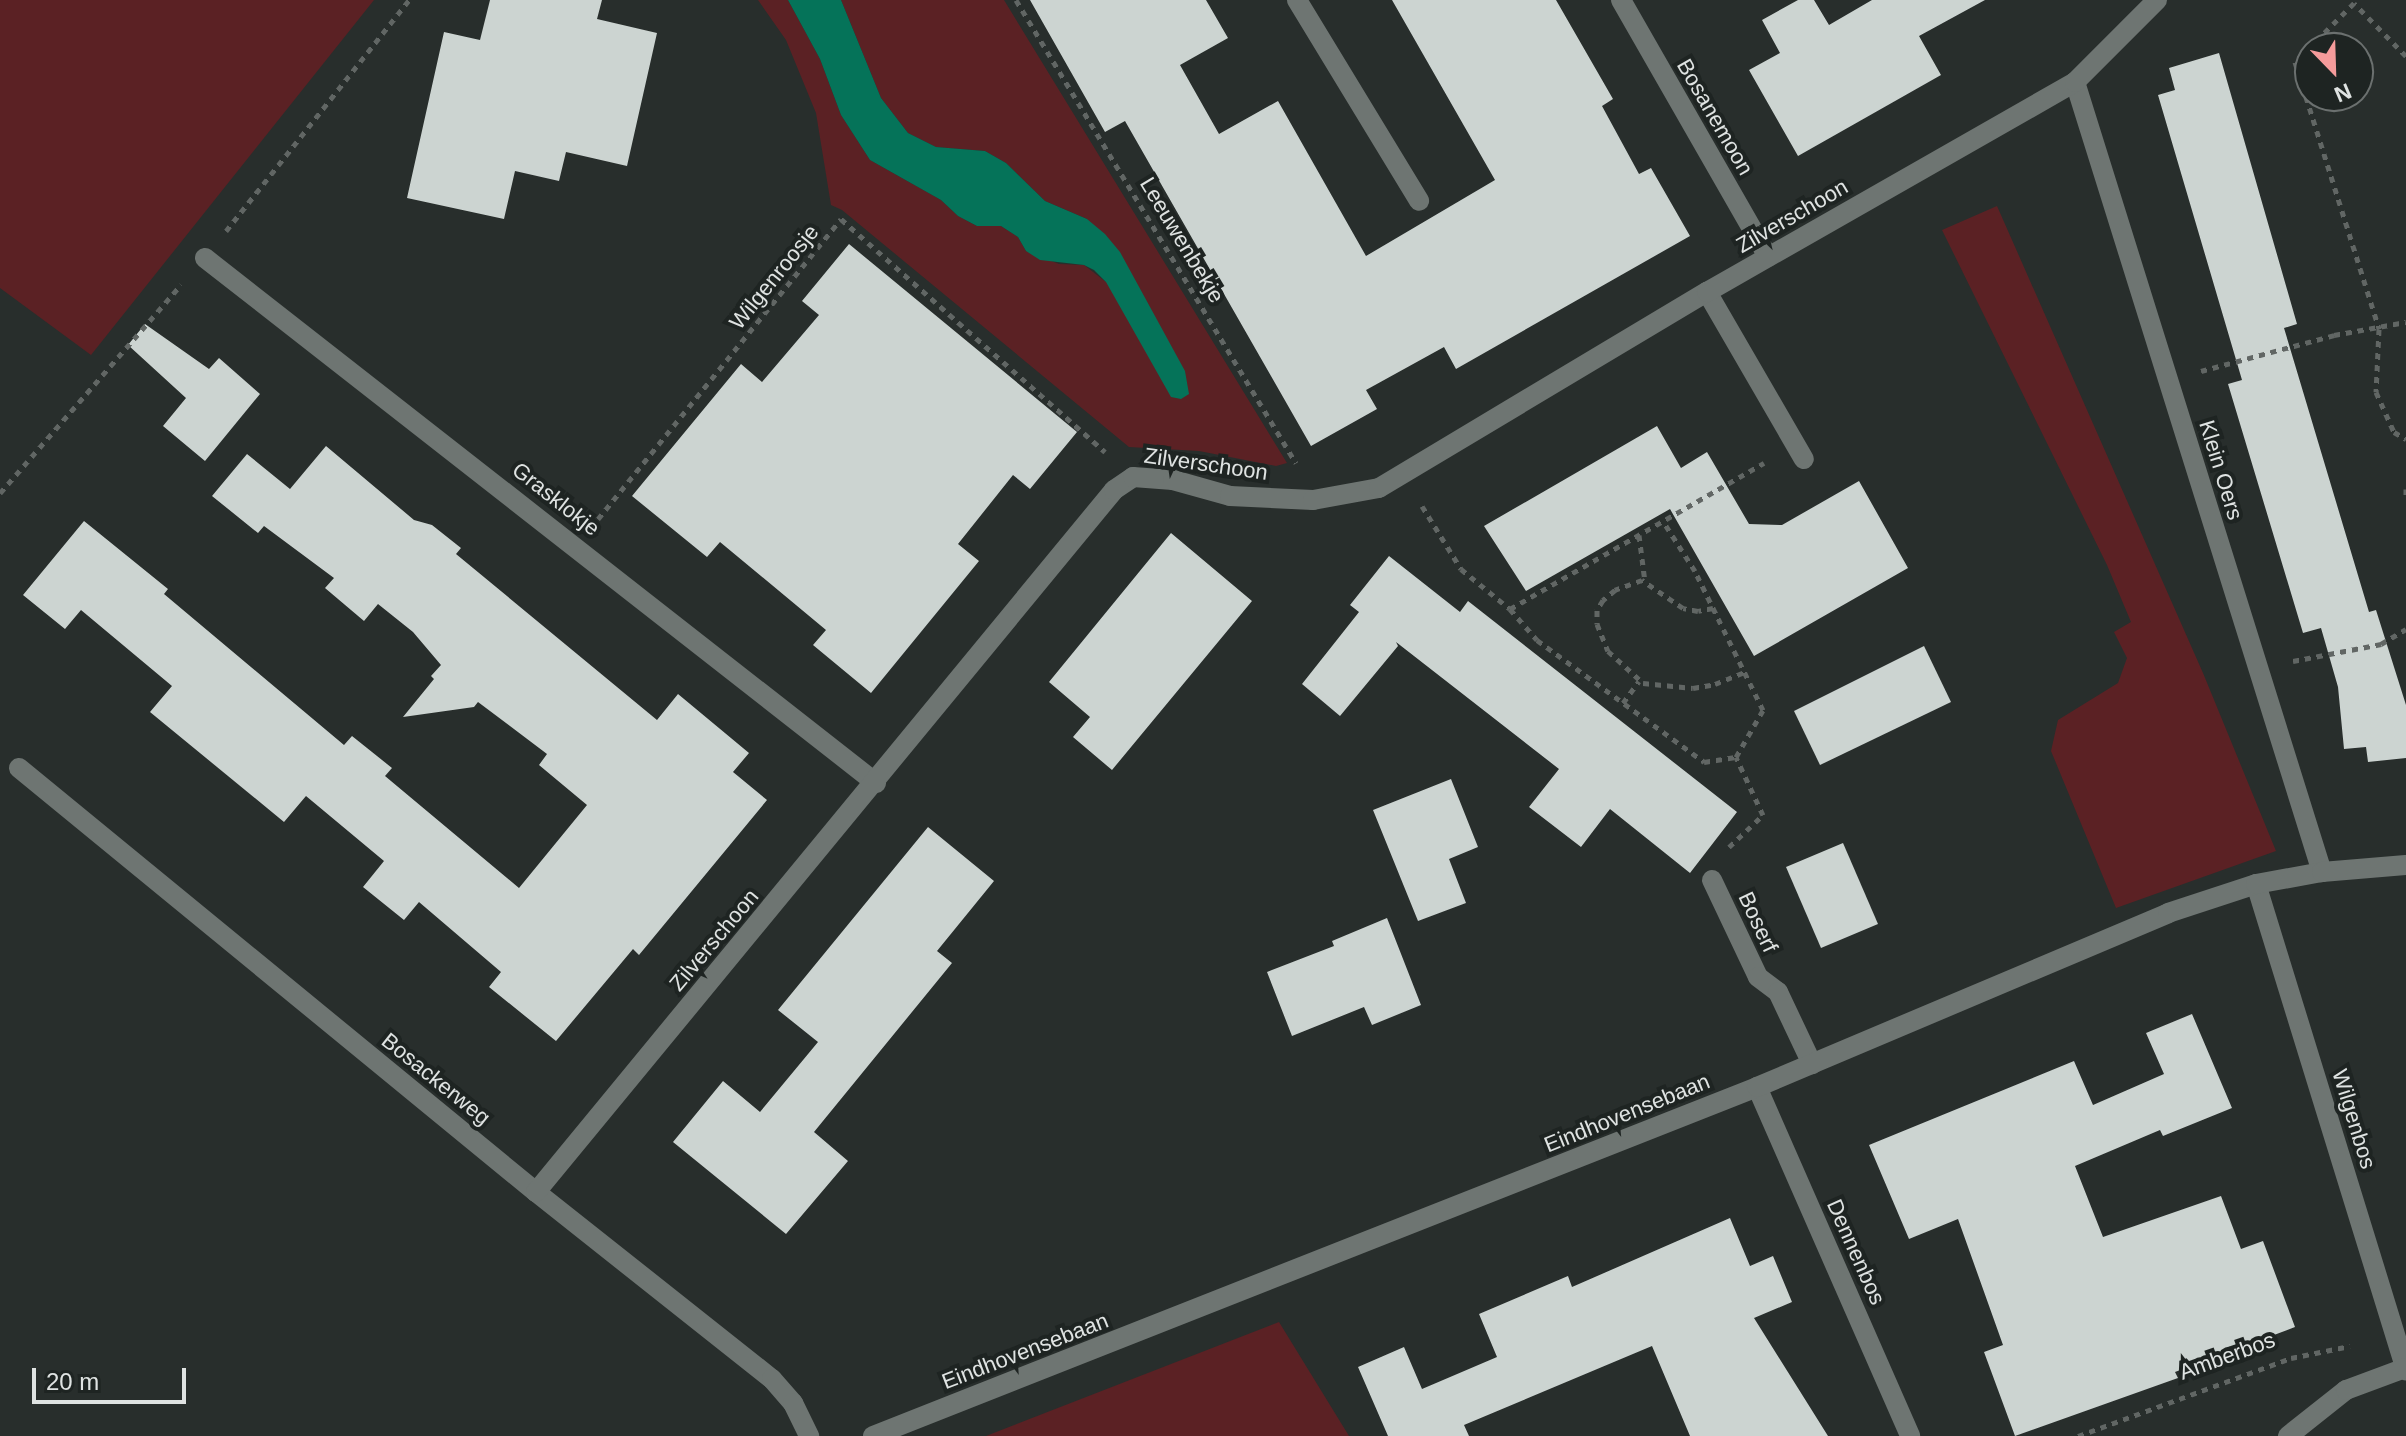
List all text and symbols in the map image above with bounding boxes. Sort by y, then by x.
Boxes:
north arrow [2294,32,2374,112]
street label: Bosanemoon [1671,54,1759,180]
text: N [2331,78,2355,107]
street label: Leeuwenbekje [1134,172,1230,308]
street label: Zilverschoon [1731,173,1853,259]
street label: Wilgenroosje [724,219,824,335]
street label: Klein Oers [2193,417,2249,523]
street label: Zilverschoon [1142,442,1270,486]
street label: Grasklokje [507,457,605,541]
street label: Zilverschoon [664,884,764,996]
street label: Boserf [1733,888,1783,956]
street label: Bosackerweg [376,1027,496,1131]
street label: Wilgenbos [2326,1066,2382,1172]
street label: Eindhovensebaan [1540,1068,1714,1158]
street label: Dennenbos [1821,1195,1891,1309]
street label: Eindhovensebaan [938,1307,1112,1395]
street label: Amberbos [2175,1326,2279,1386]
scale bar [36,1352,190,1402]
text: 20 m [46,1368,99,1395]

